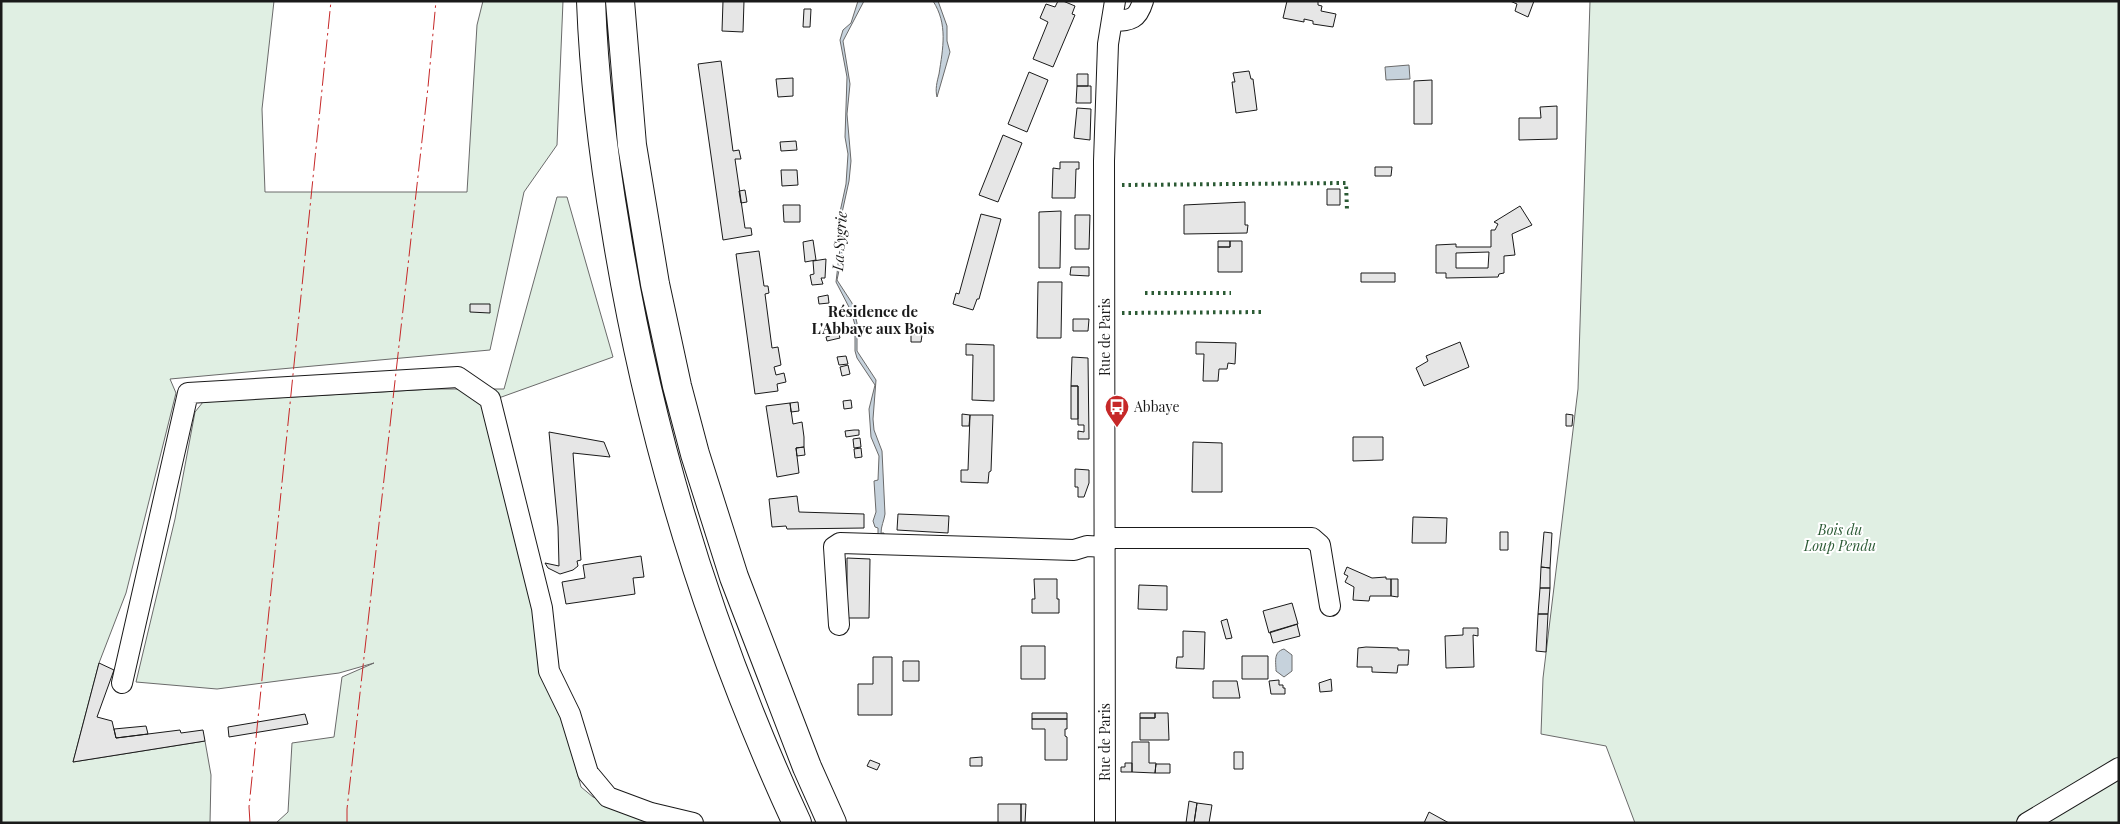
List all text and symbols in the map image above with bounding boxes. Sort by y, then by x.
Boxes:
water label: La Sygrie [827,210,851,272]
street label: Rue de Paris [1095,298,1114,376]
district label: Résidence de L'Abbaye aux Bois [812,301,935,338]
bus stop icon: Abbaye [1104,394,1130,428]
place label: Abbaye [1133,397,1180,416]
park label: Bois du Loup Pendu [1803,520,1876,555]
street label: Rue de Paris [1095,703,1114,781]

